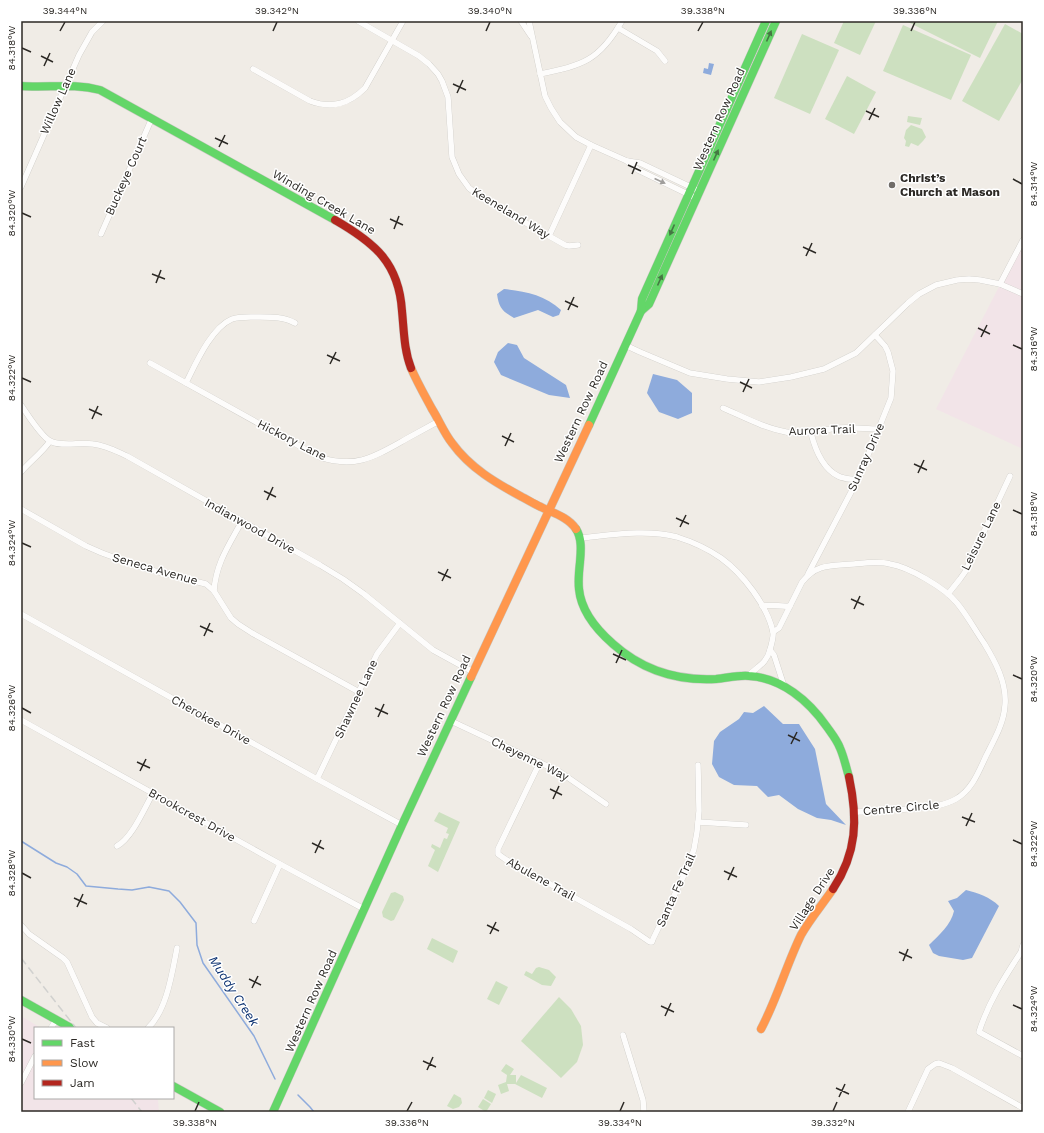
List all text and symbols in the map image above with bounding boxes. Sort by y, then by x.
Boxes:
text: 39.344°N [43,5,87,16]
text: 39.342°N [255,5,299,16]
text: 39.340°N [468,5,512,16]
text: 39.338°N [681,5,725,16]
text: 39.336°N [893,5,937,16]
text: 84.318°W [6,25,17,70]
one-way arrow [766,31,772,42]
street label: Willow Lane [37,66,79,136]
street label: Western Row Road [690,66,748,172]
street label: Buckeye Court [102,134,150,218]
one-way arrow [713,150,719,161]
text: 84.314°W [1028,161,1039,206]
street label: Winding Creek Lane [270,167,378,237]
place label: Christ’s Church at Mason [900,171,1000,199]
one-way arrow [654,178,666,184]
marker: Christ’s Church at Mason [887,180,897,190]
street label: Keeneland Way [469,184,553,242]
text: 84.320°W [6,189,17,236]
one-way arrow [669,224,675,235]
one-way arrow [657,274,663,285]
text: 84.316°W [1028,326,1039,371]
text: 84.322°W [6,354,17,401]
street label: Western Row Road [551,359,611,465]
street label: Hickory Lane [255,417,329,463]
street label: Sunray Drive [845,421,887,493]
street label: Aurora Trail [788,422,856,438]
text: 84.318°W [1028,491,1039,536]
street label: Indianwood Drive [202,495,298,557]
street label: Leisure Lane [958,499,1004,573]
text: 84.324°W [6,519,17,566]
street label: Seneca Avenue [111,550,199,588]
street label: Western Row Road [414,653,474,759]
text: 84.320°W [1028,655,1039,702]
street label: Shawnee Lane [332,657,380,741]
text: 84.326°W [6,684,17,731]
street label: Cherokee Drive [169,692,253,748]
street label: Cheyenne Way [489,734,572,784]
street label: Brookcrest Drive [146,785,238,845]
street label: Centre Circle [862,798,940,818]
text: 84.322°W [1028,820,1039,867]
text: 84.328°W [6,849,17,896]
street label: Santa Fe Trail [653,851,699,929]
street label: Abulene Trail [504,854,578,904]
street label: Village Drive [786,865,838,933]
street label: Western Row Road [282,948,340,1054]
water label: Muddy Creek [206,953,263,1030]
text: 84.324°W [1028,985,1039,1032]
text: 84.330°W [6,1015,17,1062]
legend [34,1027,174,1099]
text: Fast [70,1036,95,1050]
text: Slow [70,1056,98,1070]
text: Jam [70,1076,95,1090]
text: 39.338°N [173,1117,217,1128]
text: 39.336°N [385,1117,429,1128]
text: 39.334°N [598,1117,642,1128]
text: 39.332°N [811,1117,855,1128]

